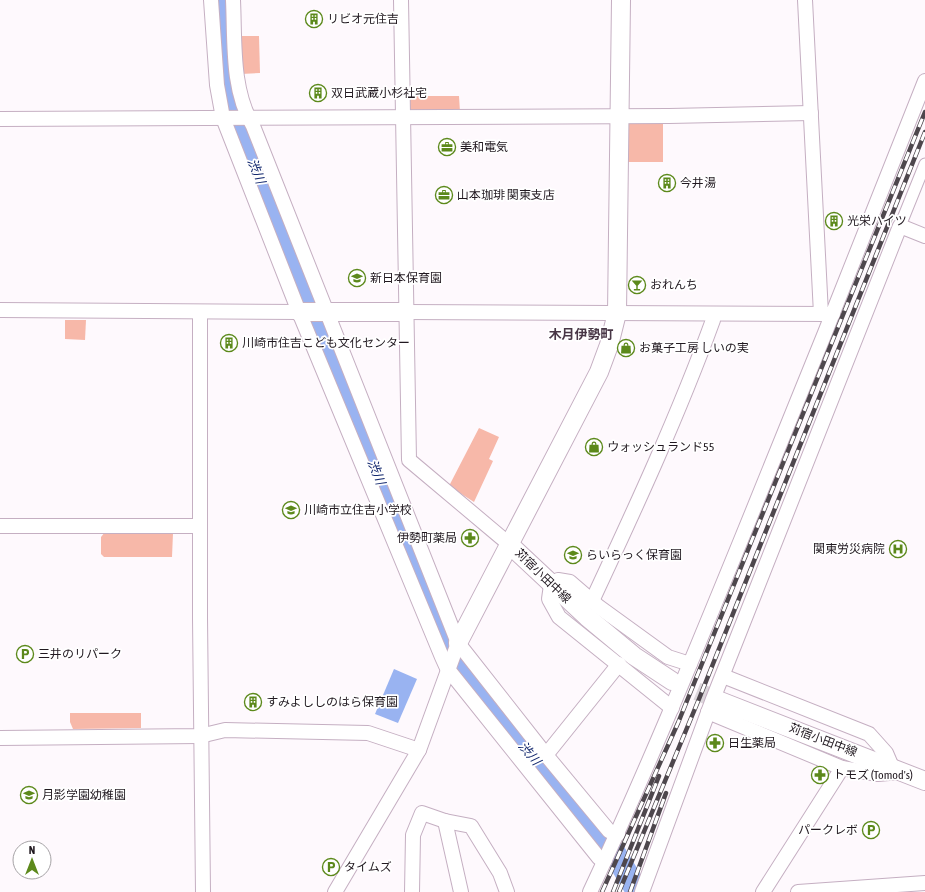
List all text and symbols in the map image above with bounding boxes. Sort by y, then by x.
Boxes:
building icon: リビオ元住吉 [304,9,324,29]
place label: リビオ元住吉 [327,12,399,26]
building icon: 双日武蔵小杉社宅 [308,83,328,103]
place label: 双日武蔵小杉社宅 [331,86,427,100]
office icon: 美和電気 [437,137,457,157]
place label: 美和電気 [460,140,508,154]
water label: 渋川 [245,156,269,188]
building icon: 今井湯 [657,173,677,193]
place label: 今井湯 [680,176,716,190]
office icon: 山本珈琲 関東支店 [434,185,454,205]
place label: 山本珈琲 関東支店 [457,188,555,202]
building icon: 光栄ハイツ [824,211,844,231]
place label: 光栄ハイツ [847,214,907,228]
school or university icon: 新日本保育園 [347,268,367,288]
place label: 新日本保育園 [370,271,442,285]
bar icon: おれんち [627,275,647,295]
place label: おれんち [650,278,698,292]
district label: 木月伊勢町 [548,327,614,342]
building icon: 川崎市住吉こども文化センター [219,333,239,353]
place label: 川崎市住吉こども文化センター [242,336,410,350]
shop icon: お菓子工房 しいの実 [616,338,636,358]
place label: お菓子工房 しいの実 [639,341,749,355]
shop icon: ウォッシュランド55 [584,437,604,457]
place label: ウォッシュランド55 [607,440,714,454]
water label: 渋川 [365,457,389,489]
school or university icon: 川崎市立住吉小学校 [281,500,301,520]
place label: 川崎市立住吉小学校 [304,503,412,517]
pharmacy icon: 伊勢町薬局 [460,528,480,548]
place label: 伊勢町薬局 [397,531,457,545]
hospital icon: 関東労災病院 [888,539,908,559]
place label: 関東労災病院 [813,542,885,556]
school or university icon: らいらっく保育園 [563,545,583,565]
street label: 苅宿小田中線 [512,546,574,606]
place label: らいらっく保育園 [586,548,682,562]
parking icon: 三井のリパーク [15,644,35,664]
place label: 三井のリパーク [38,647,122,661]
building icon: すみよししのはら保育園 [243,692,263,712]
place label: すみよししのはら保育園 [266,695,398,709]
street label: 苅宿小田中線 [787,721,859,759]
pharmacy icon: 日生薬局 [705,733,725,753]
place label: 日生薬局 [728,736,776,750]
water label: 渋川 [516,739,545,770]
pharmacy icon: トモズ (Tomod's) [810,765,830,785]
place label: トモズ (Tomod's) [833,768,913,782]
school or university icon: 月影学園幼稚園 [19,785,39,805]
place label: 月影学園幼稚園 [42,788,126,802]
parking icon: パークレボ [861,820,881,840]
place label: パークレボ [798,823,858,837]
north arrow [12,840,52,880]
text: N [29,844,35,856]
parking icon: タイムズ [321,857,341,877]
place label: タイムズ [344,860,392,874]

